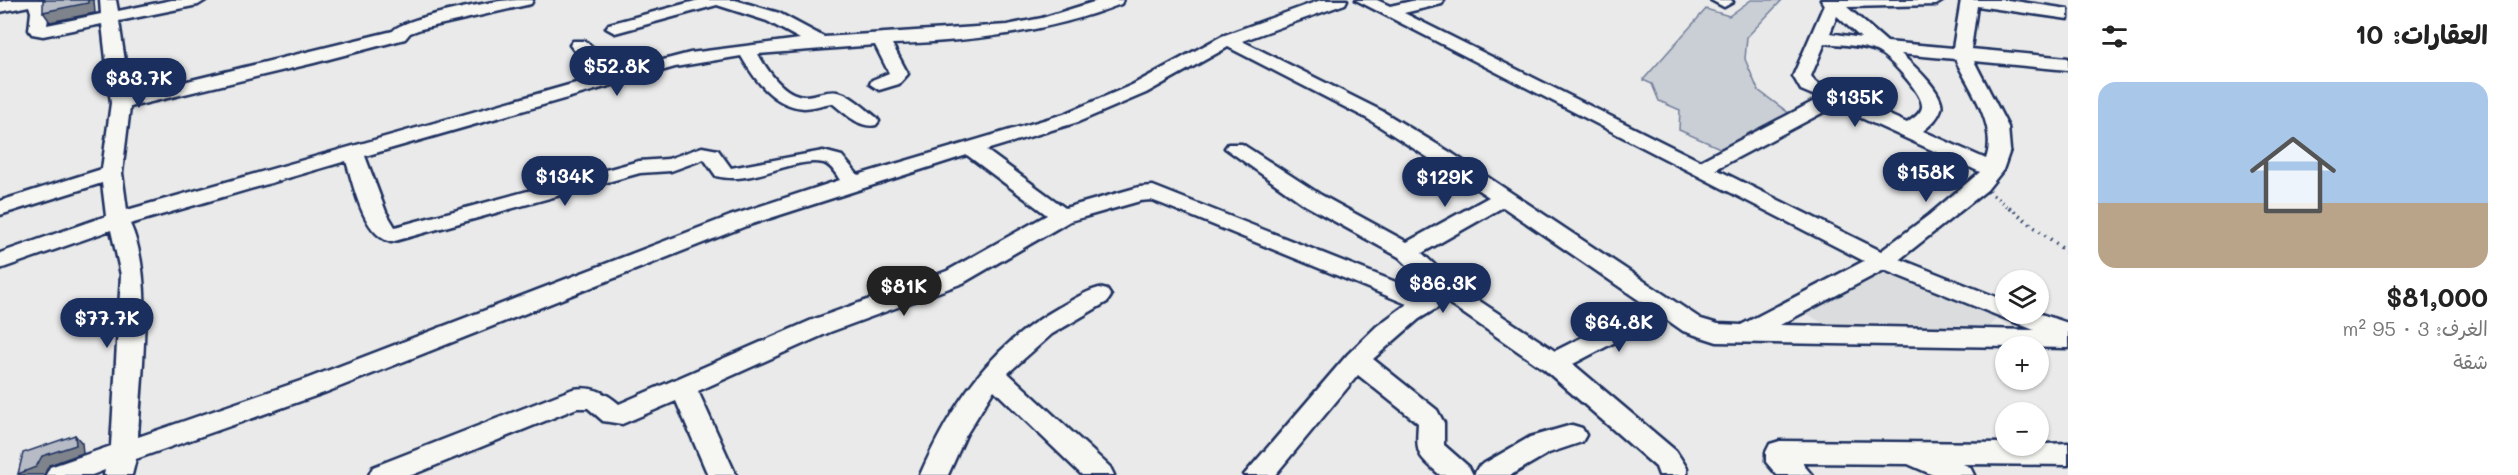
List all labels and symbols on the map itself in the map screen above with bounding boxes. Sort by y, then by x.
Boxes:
pin: $52.8K [568,46,666,97]
pin: $83.7K [90,58,188,109]
pin: $135K [1813,77,1897,128]
pin: $158K [1884,152,1968,203]
pin: $134K [523,156,607,207]
pin: $129K [1403,157,1487,208]
pin: $86.3K [1394,263,1492,314]
pin: $81K [868,266,940,317]
pin: $77.7K [58,298,156,349]
pin: $64.8K [1570,302,1668,353]

